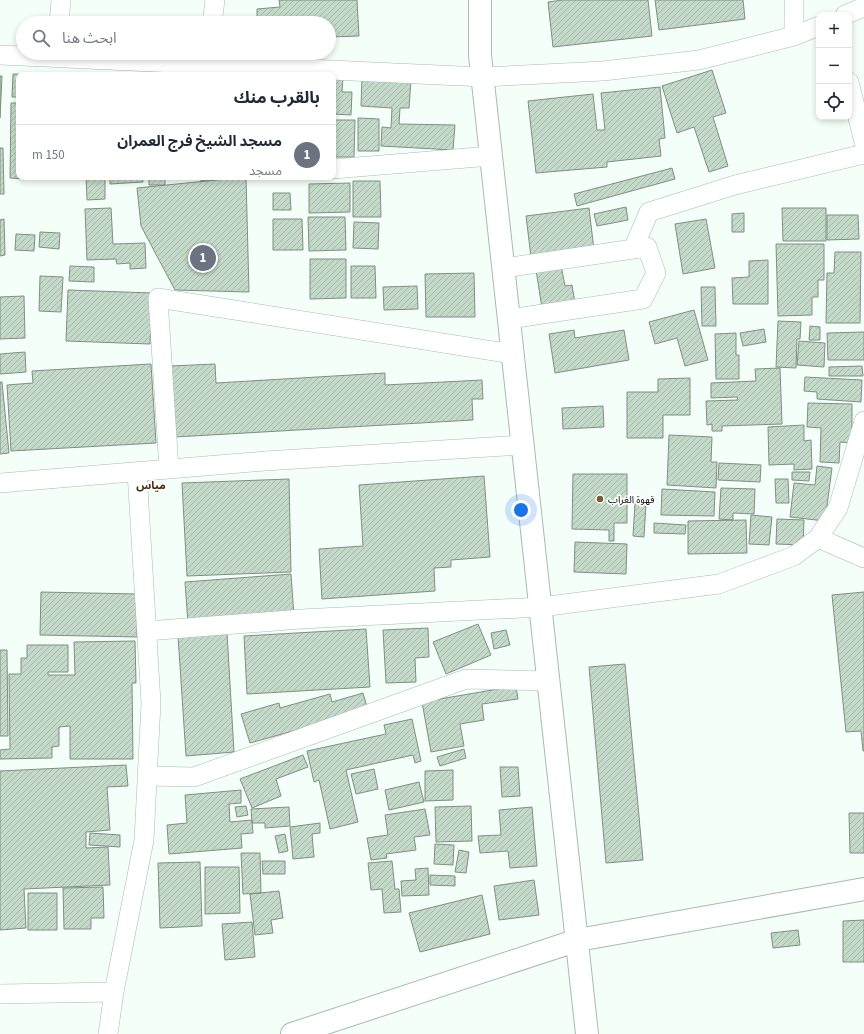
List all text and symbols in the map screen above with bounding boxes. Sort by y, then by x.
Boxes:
map controls [816,12,852,120]
button: + [816,12,852,48]
search box [16,16,336,60]
icon: search [30,27,52,49]
text: ابحث هنا [62,28,117,49]
button: − [816,48,852,84]
button: locate [816,84,852,120]
text: بالقرب منك [234,86,320,110]
text: مسجد الشيخ فرج العمران [117,131,282,152]
text: 150 m [32,146,65,164]
text: 1 [304,146,310,164]
text: مسجد [249,162,282,180]
pin: 1 [190,243,216,273]
district label: مياس [136,478,166,493]
place label: قهوة الغراب [608,493,655,507]
marker: قهوة الغراب [595,494,605,504]
your location [511,500,531,520]

